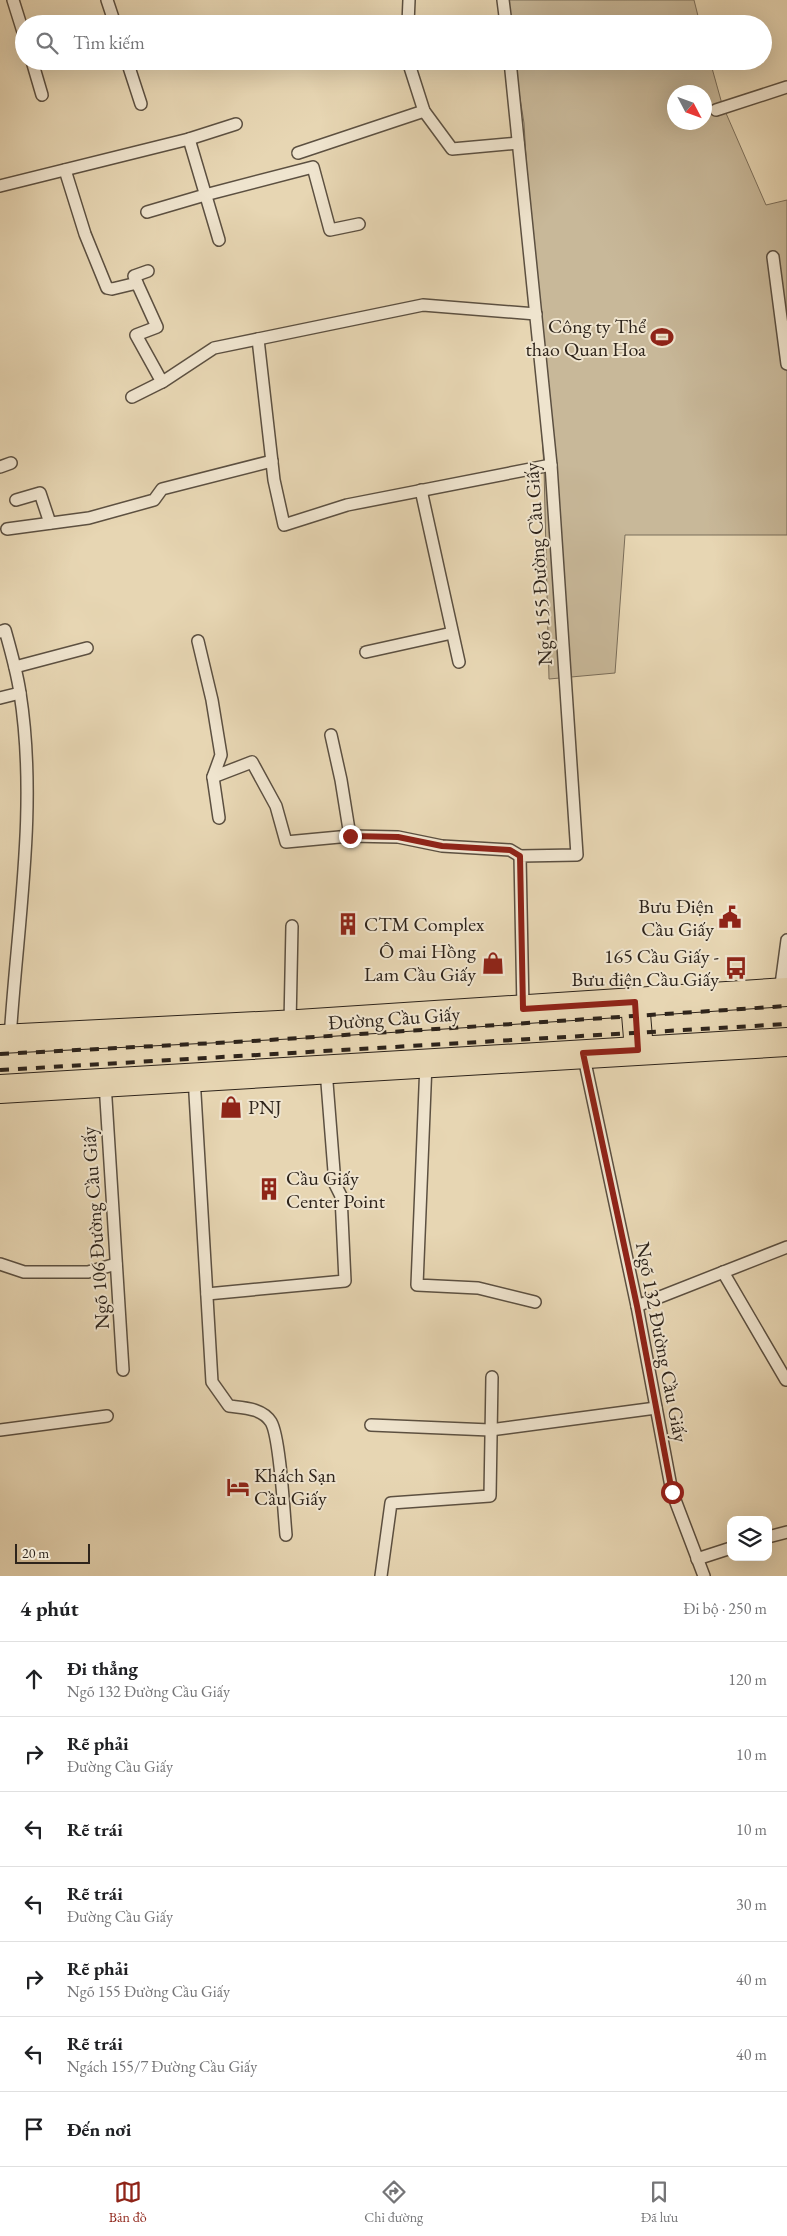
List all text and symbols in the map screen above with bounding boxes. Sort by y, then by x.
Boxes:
search box [15,15,772,70]
icon: search [33,29,61,57]
text: Tìm kiếm [73,30,145,55]
north arrow [667,85,712,130]
place label: Công ty Thể thao Quan Hoa [526,313,646,362]
sports icon: Công ty Thể thao Quan Hoa [649,324,675,350]
street label: Ngõ 155 Đường Cầu Giấy [518,461,558,666]
route end [339,825,362,848]
place label: Bưu Điện Cầu Giấy [638,893,714,942]
public building icon: Bưu Điện Cầu Giấy [717,904,743,930]
building icon: CTM Complex [335,911,361,937]
place label: CTM Complex [364,911,485,937]
place label: Ô mai Hồng Lam Cầu Giấy [364,938,476,987]
place label: 165 Cầu Giấy - Bưu điện Cầu Giấy [571,943,719,992]
shop icon: Ô mai Hồng Lam Cầu Giấy [480,950,506,976]
bus stop icon: 165 Cầu Giấy - Bưu điện Cầu Giấy [723,955,749,981]
street label: Đường Cầu Giấy [327,1000,461,1036]
shop icon: PNJ [218,1094,244,1120]
place label: PNJ [248,1094,282,1120]
street label: Ngõ 106 Đường Cầu Giấy [75,1125,115,1330]
place label: Cầu Giấy Center Point [286,1165,386,1214]
building icon: Cầu Giấy Center Point [256,1176,282,1202]
street label: Ngõ 132 Đường Cầu Giấy [630,1240,694,1445]
place label: Khách Sạn Cầu Giấy [254,1462,337,1511]
hotel icon: Khách Sạn Cầu Giấy [225,1474,251,1500]
route start [661,1481,684,1504]
map controls [727,1516,772,1561]
button: layers [727,1516,772,1561]
scale bar [15,1541,90,1564]
text: 20 m [22,1544,49,1562]
text: 4 phút [20,1595,79,1622]
text: Đi bộ · 250 m [683,1598,767,1619]
text: Đi thẳng [67,1656,138,1681]
icon: ahead [20,1665,48,1693]
text: 120 m [728,1669,767,1690]
text: Ngõ 132 Đường Cầu Giấy [67,1681,230,1702]
text: Rẽ phải [67,1731,129,1756]
icon: right [20,1740,48,1768]
text: 10 m [736,1744,767,1765]
text: Đường Cầu Giấy [67,1756,173,1777]
icon: left [20,1815,48,1843]
text: Rẽ trái [67,1817,123,1842]
text: 10 m [736,1819,767,1840]
text: Rẽ trái [67,1881,123,1906]
icon: left [20,1890,48,1918]
text: 30 m [736,1894,767,1915]
text: Đường Cầu Giấy [67,1906,173,1927]
text: Rẽ phải [67,1956,129,1981]
icon: right [20,1965,48,1993]
text: 40 m [736,1969,767,1990]
text: Ngõ 155 Đường Cầu Giấy [67,1981,230,2002]
text: Rẽ trái [67,2031,123,2056]
icon: left [20,2040,48,2068]
text: 40 m [736,2044,767,2065]
text: Ngách 155/7 Đường Cầu Giấy [67,2056,257,2077]
icon: arrive [20,2115,48,2143]
text: Đến nơi [67,2117,131,2142]
tab: Bản đồ [109,2178,147,2226]
tab: Chỉ đường [364,2178,423,2226]
tab: Đã lưu [641,2178,678,2226]

